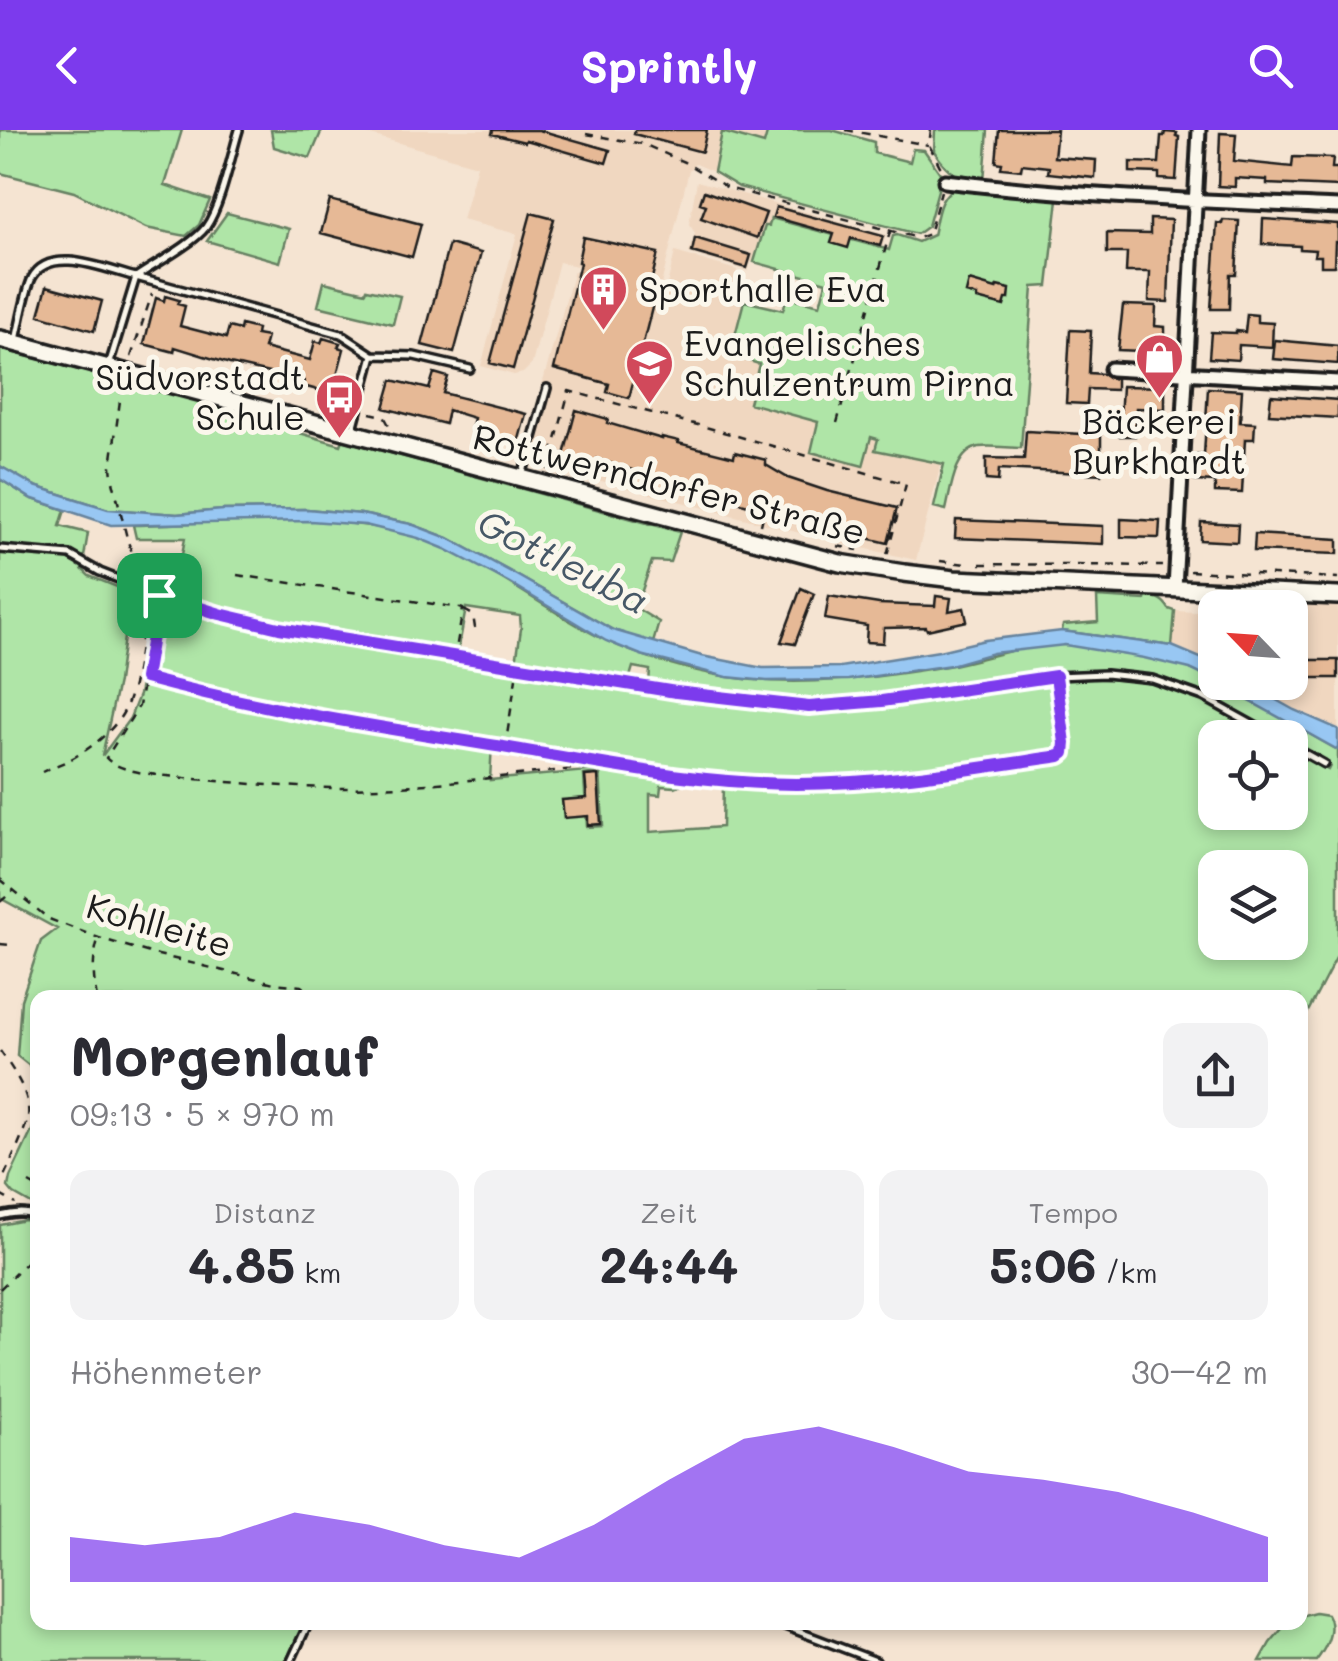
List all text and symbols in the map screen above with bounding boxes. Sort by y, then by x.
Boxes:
text: Sprintly [580,36,758,94]
icon: back [40,38,95,93]
icon: search [1243,38,1298,93]
building icon: Sporthalle Eva [578,264,630,332]
place label: Sporthalle Eva [639,265,886,311]
place label: Evangelisches Schulzentrum Pirna [684,319,1015,405]
shop icon: Bäckerei Burkhardt [1133,332,1185,400]
school or university icon: Evangelisches Schulzentrum Pirna [623,338,675,406]
place label: Südvorstadt Schule [95,353,305,439]
bus stop icon: Südvorstadt Schule [314,372,366,440]
place label: Bäckerei Burkhardt [1072,397,1246,483]
street label: Rottwerndorfer Straße [469,412,870,554]
water label: Gottleuba [470,496,658,625]
pin [117,553,202,638]
icon: arrive [132,568,187,623]
north arrow [1198,590,1308,700]
map controls [1198,590,1308,960]
button: locate [1198,720,1308,830]
button: layers [1198,850,1308,960]
street label: Kohlleite [82,881,237,967]
text: Morgenlauf [70,1018,377,1090]
button: share [1163,1023,1268,1128]
text: 09:13 · 5 × 970 m [70,1092,335,1134]
text: Distanz [214,1194,316,1230]
text: Zeit [640,1194,698,1230]
text: Tempo [1029,1194,1118,1230]
text: 4.85 [188,1230,295,1296]
text: 24:44 [600,1230,738,1296]
text: 5:06 [989,1230,1097,1296]
text: km [295,1254,341,1290]
text: /km [1097,1254,1157,1290]
text: Höhenmeter [70,1350,263,1392]
text: 30–42 m [1131,1350,1268,1392]

